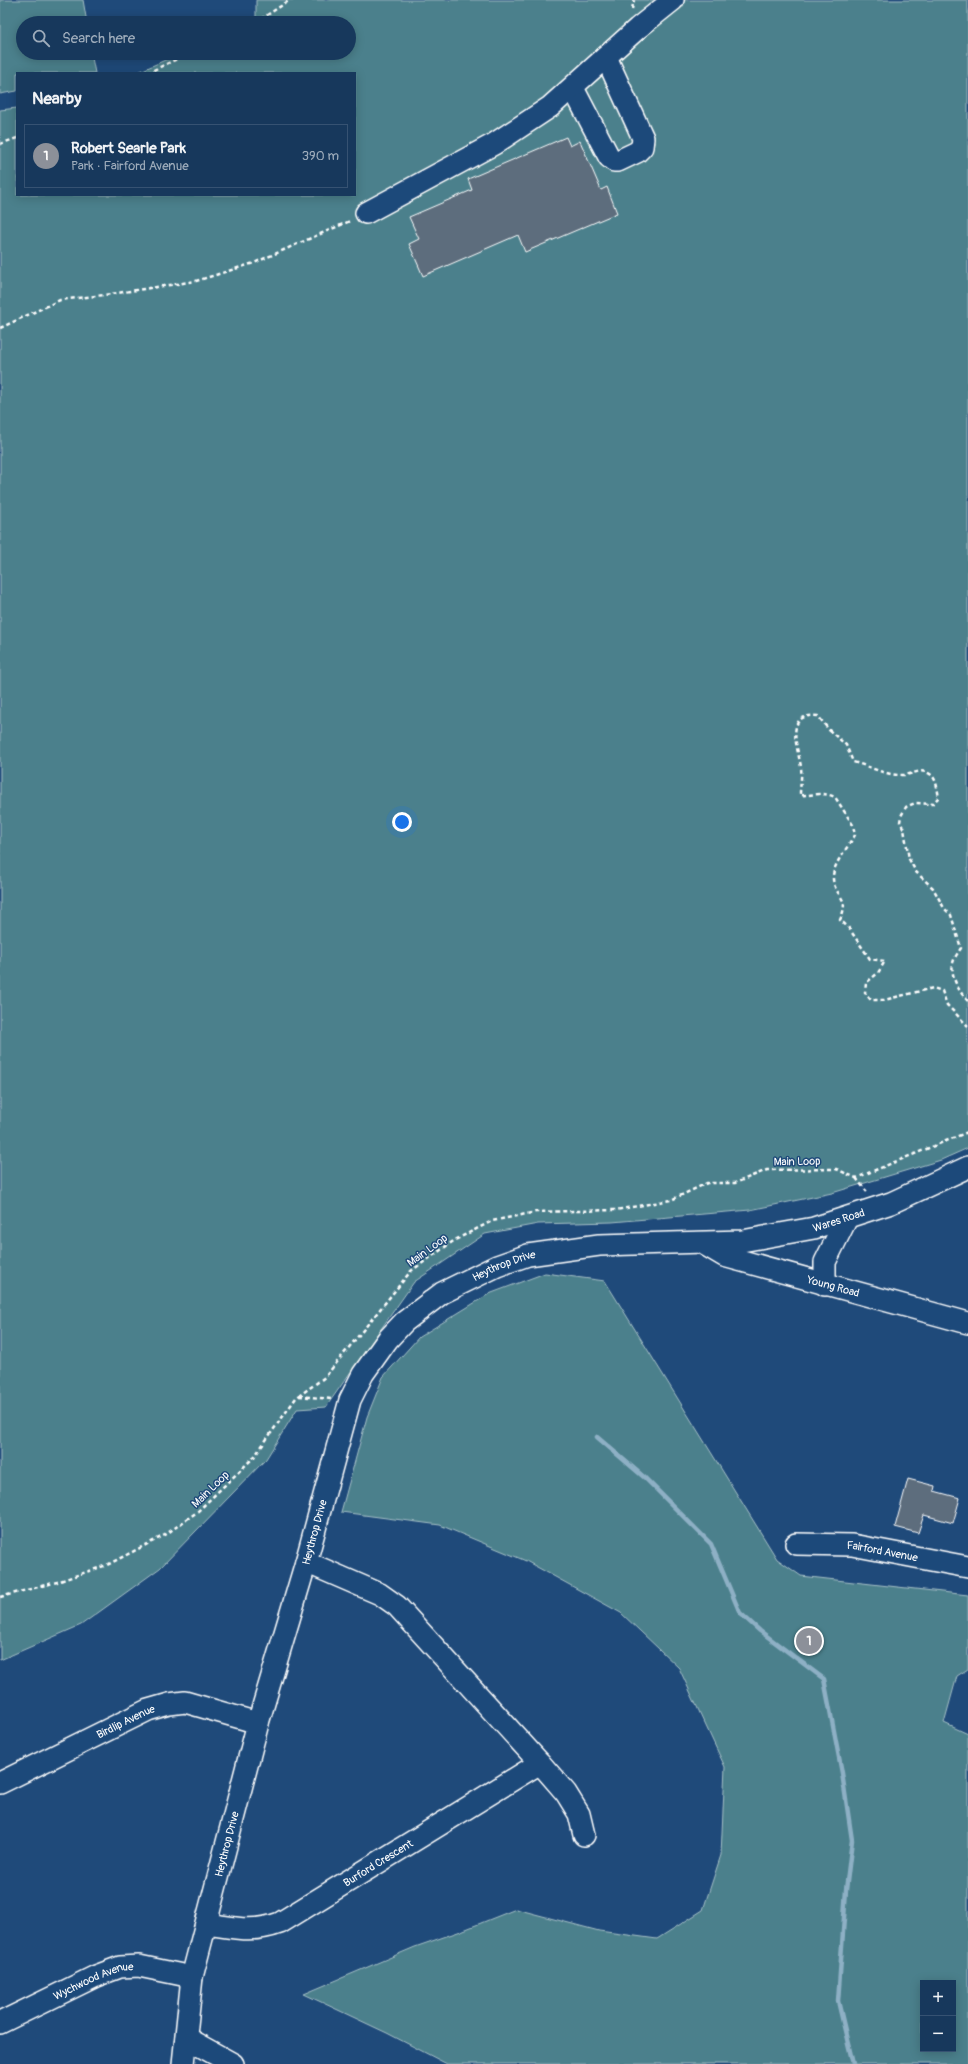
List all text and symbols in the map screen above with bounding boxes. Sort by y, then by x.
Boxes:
search box [16,16,356,60]
icon: search [30,27,52,49]
text: Search here [62,29,135,48]
text: Nearby [32,88,81,109]
text: Robert Searle Park [71,139,186,158]
text: 1 [43,148,49,164]
text: 390 m [302,148,339,164]
text: Park · Fairford Avenue [71,158,189,174]
your location [392,812,412,832]
street label: Main Loop [773,1155,821,1168]
street label: Wares Road [811,1206,866,1235]
street label: Main Loop [405,1231,450,1269]
street label: Heythrop Drive [470,1248,537,1284]
street label: Young Road [805,1273,861,1300]
street label: Main Loop [189,1468,232,1510]
street label: Heythrop Drive [300,1497,330,1566]
street label: Fairford Avenue [847,1539,920,1564]
pin: 1 [796,1626,822,1656]
street label: Birdlip Avenue [94,1702,157,1741]
street label: Heythrop Drive [212,1809,242,1878]
street label: Burford Crescent [341,1837,416,1889]
street label: Wychwood Avenue [51,1960,134,2003]
map controls [920,1980,956,2052]
button: + [920,1980,956,2016]
button: − [920,2016,956,2052]

